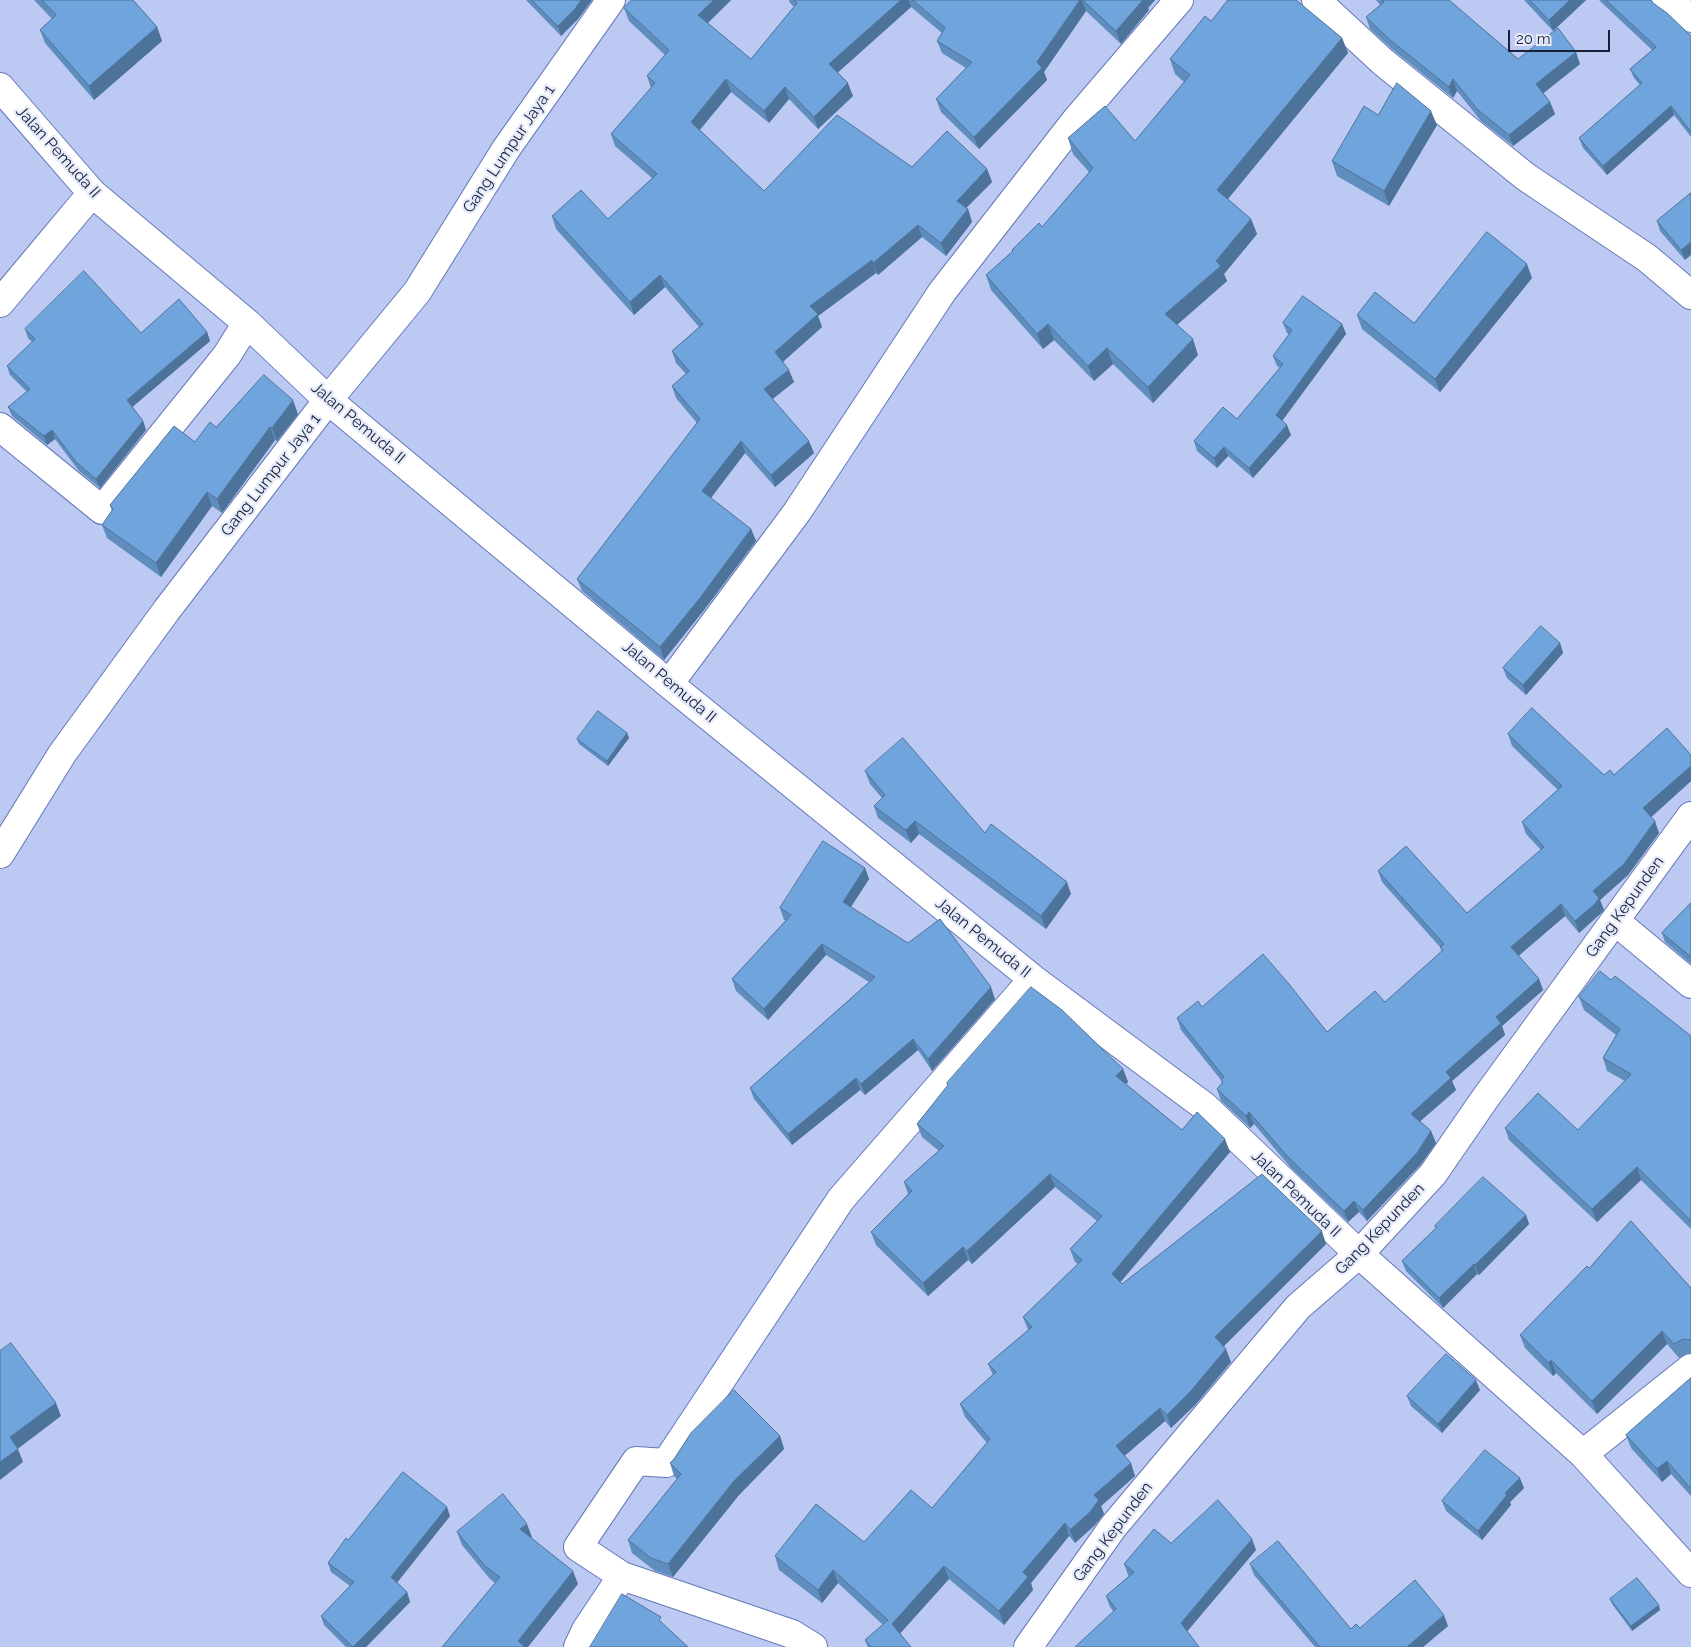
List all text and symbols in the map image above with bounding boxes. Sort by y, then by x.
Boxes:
scale bar [1511,20,1614,52]
text: 20 m [1516,30,1551,48]
street label: Gang Lumpur Jaya 1 [459,81,559,217]
street label: Jalan Pemuda II [12,102,104,202]
street label: Jalan Pemuda II [307,378,409,468]
street label: Gang Lumpur Jaya 1 [217,410,325,540]
street label: Jalan Pemuda II [618,637,720,727]
street label: Gang Kepunden [1582,853,1668,961]
street label: Jalan Pemuda II [932,894,1034,982]
street label: Jalan Pemuda II [1247,1147,1345,1241]
street label: Gang Kepunden [1331,1179,1429,1279]
street label: Gang Kepunden [1069,1478,1157,1586]

